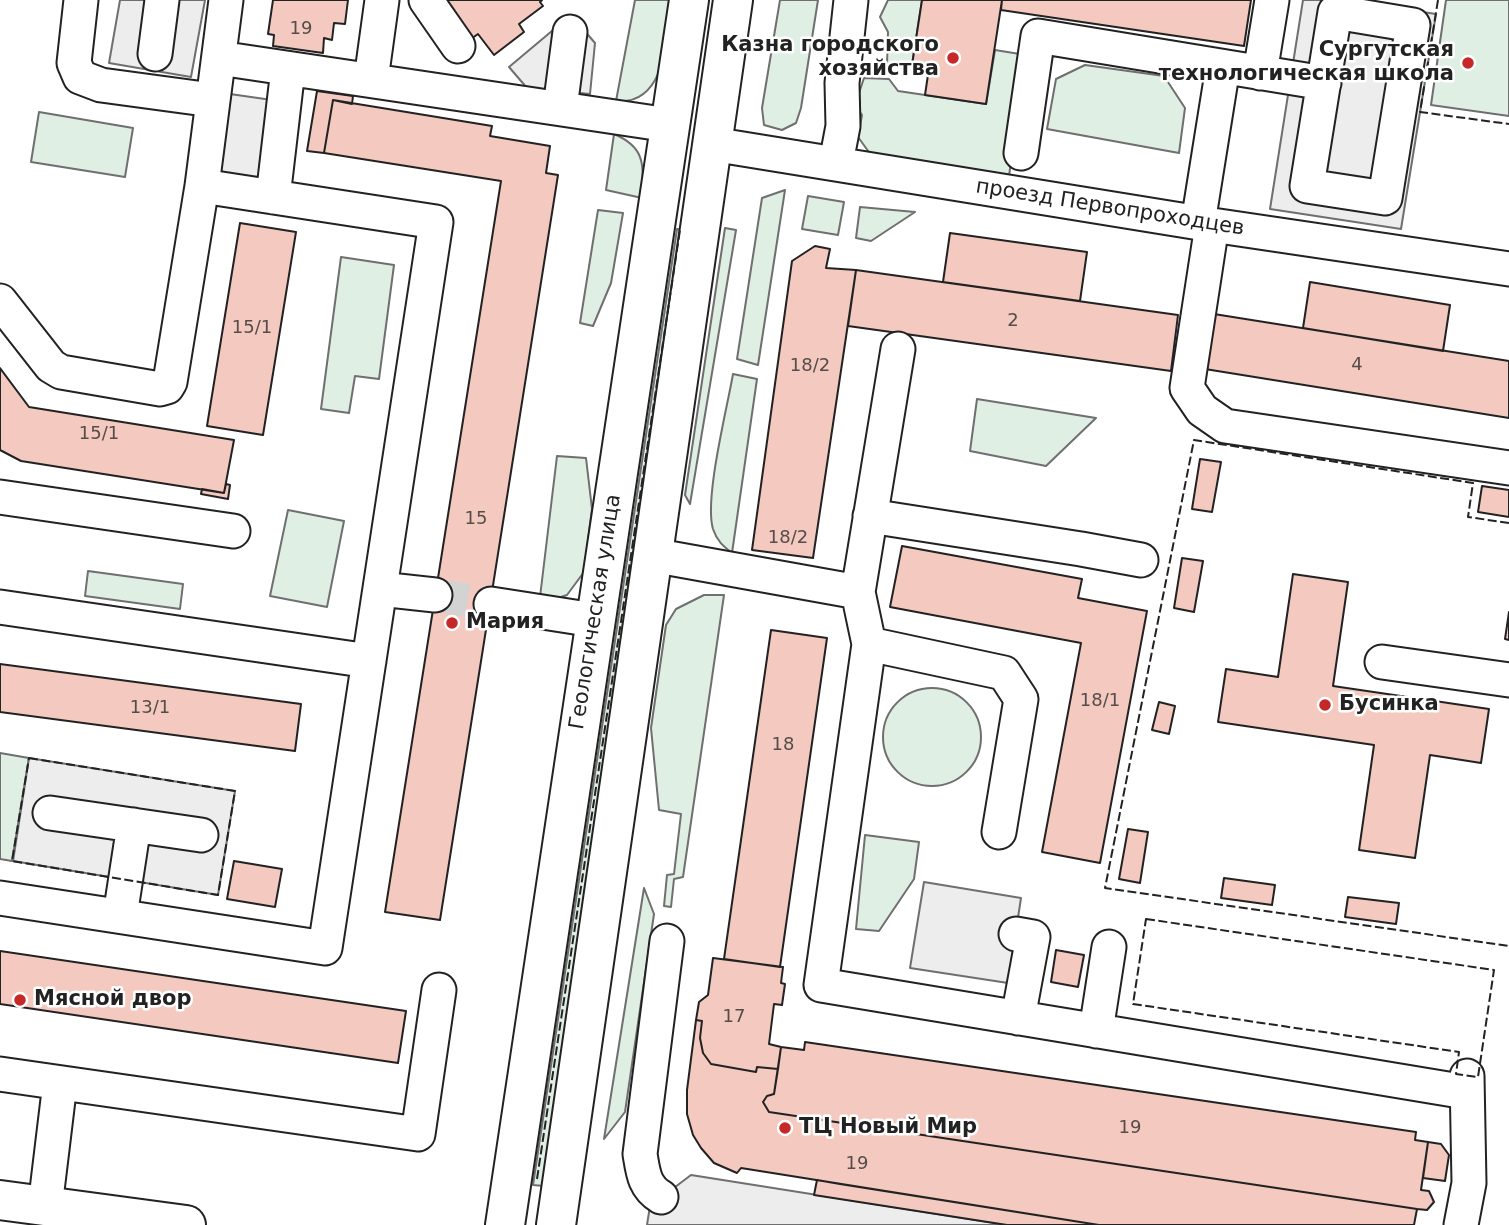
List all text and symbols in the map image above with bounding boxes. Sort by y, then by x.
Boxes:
house number: 19 [290,18,312,40]
place label: Казна городского хозяйства [721,33,939,83]
place label: Сургутская технологическая школа [1159,38,1454,88]
marker: Казна городского хозяйства [945,50,961,66]
marker: Сургутская технологическая школа [1460,55,1476,71]
street label: проезд Первопроходцев [974,174,1246,242]
house number: 2 [1007,310,1019,332]
house number: 15/1 [232,317,272,339]
house number: 4 [1351,354,1363,376]
house number: 18/2 [790,355,830,377]
house number: 15/1 [79,423,119,445]
street label: Геологическая улица [565,493,627,731]
house number: 15 [465,508,487,530]
house number: 18/2 [768,527,808,549]
place label: Мария [466,610,544,636]
marker: Мария [444,615,460,631]
house number: 18/1 [1080,690,1120,712]
place label: Бусинка [1339,692,1439,718]
house number: 13/1 [130,697,170,719]
marker: Бусинка [1317,697,1333,713]
house number: 18 [772,734,794,756]
place label: Мясной двор [34,987,192,1013]
marker: Мясной двор [12,992,28,1008]
house number: 17 [723,1006,745,1028]
place label: ТЦ Новый Мир [799,1115,977,1141]
house number: 19 [1119,1117,1141,1139]
marker: ТЦ Новый Мир [777,1120,793,1136]
house number: 19 [846,1153,868,1175]

